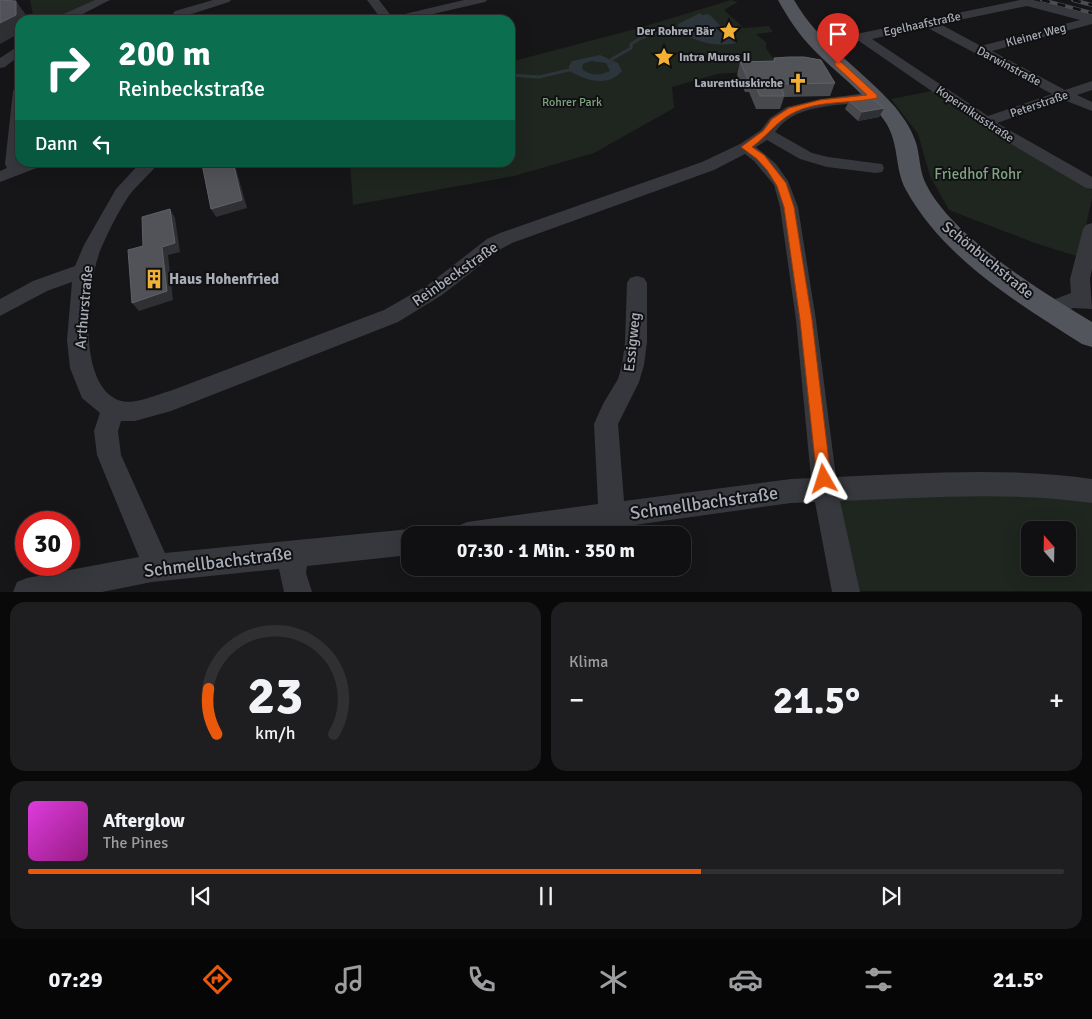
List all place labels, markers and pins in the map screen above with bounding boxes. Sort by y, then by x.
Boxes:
pin [817,13,859,64]
place icon: Der Rohrer Bär [718,20,740,42]
place label: Der Rohrer Bär [636,24,714,39]
place icon: Intra Muros II [653,46,675,68]
place label: Intra Muros II [679,50,750,65]
church icon: Laurentiuskirche [787,72,809,94]
place label: Laurentiuskirche [694,76,783,91]
building icon: Haus Hohenfried [143,268,165,290]
place label: Haus Hohenfried [169,270,279,288]

